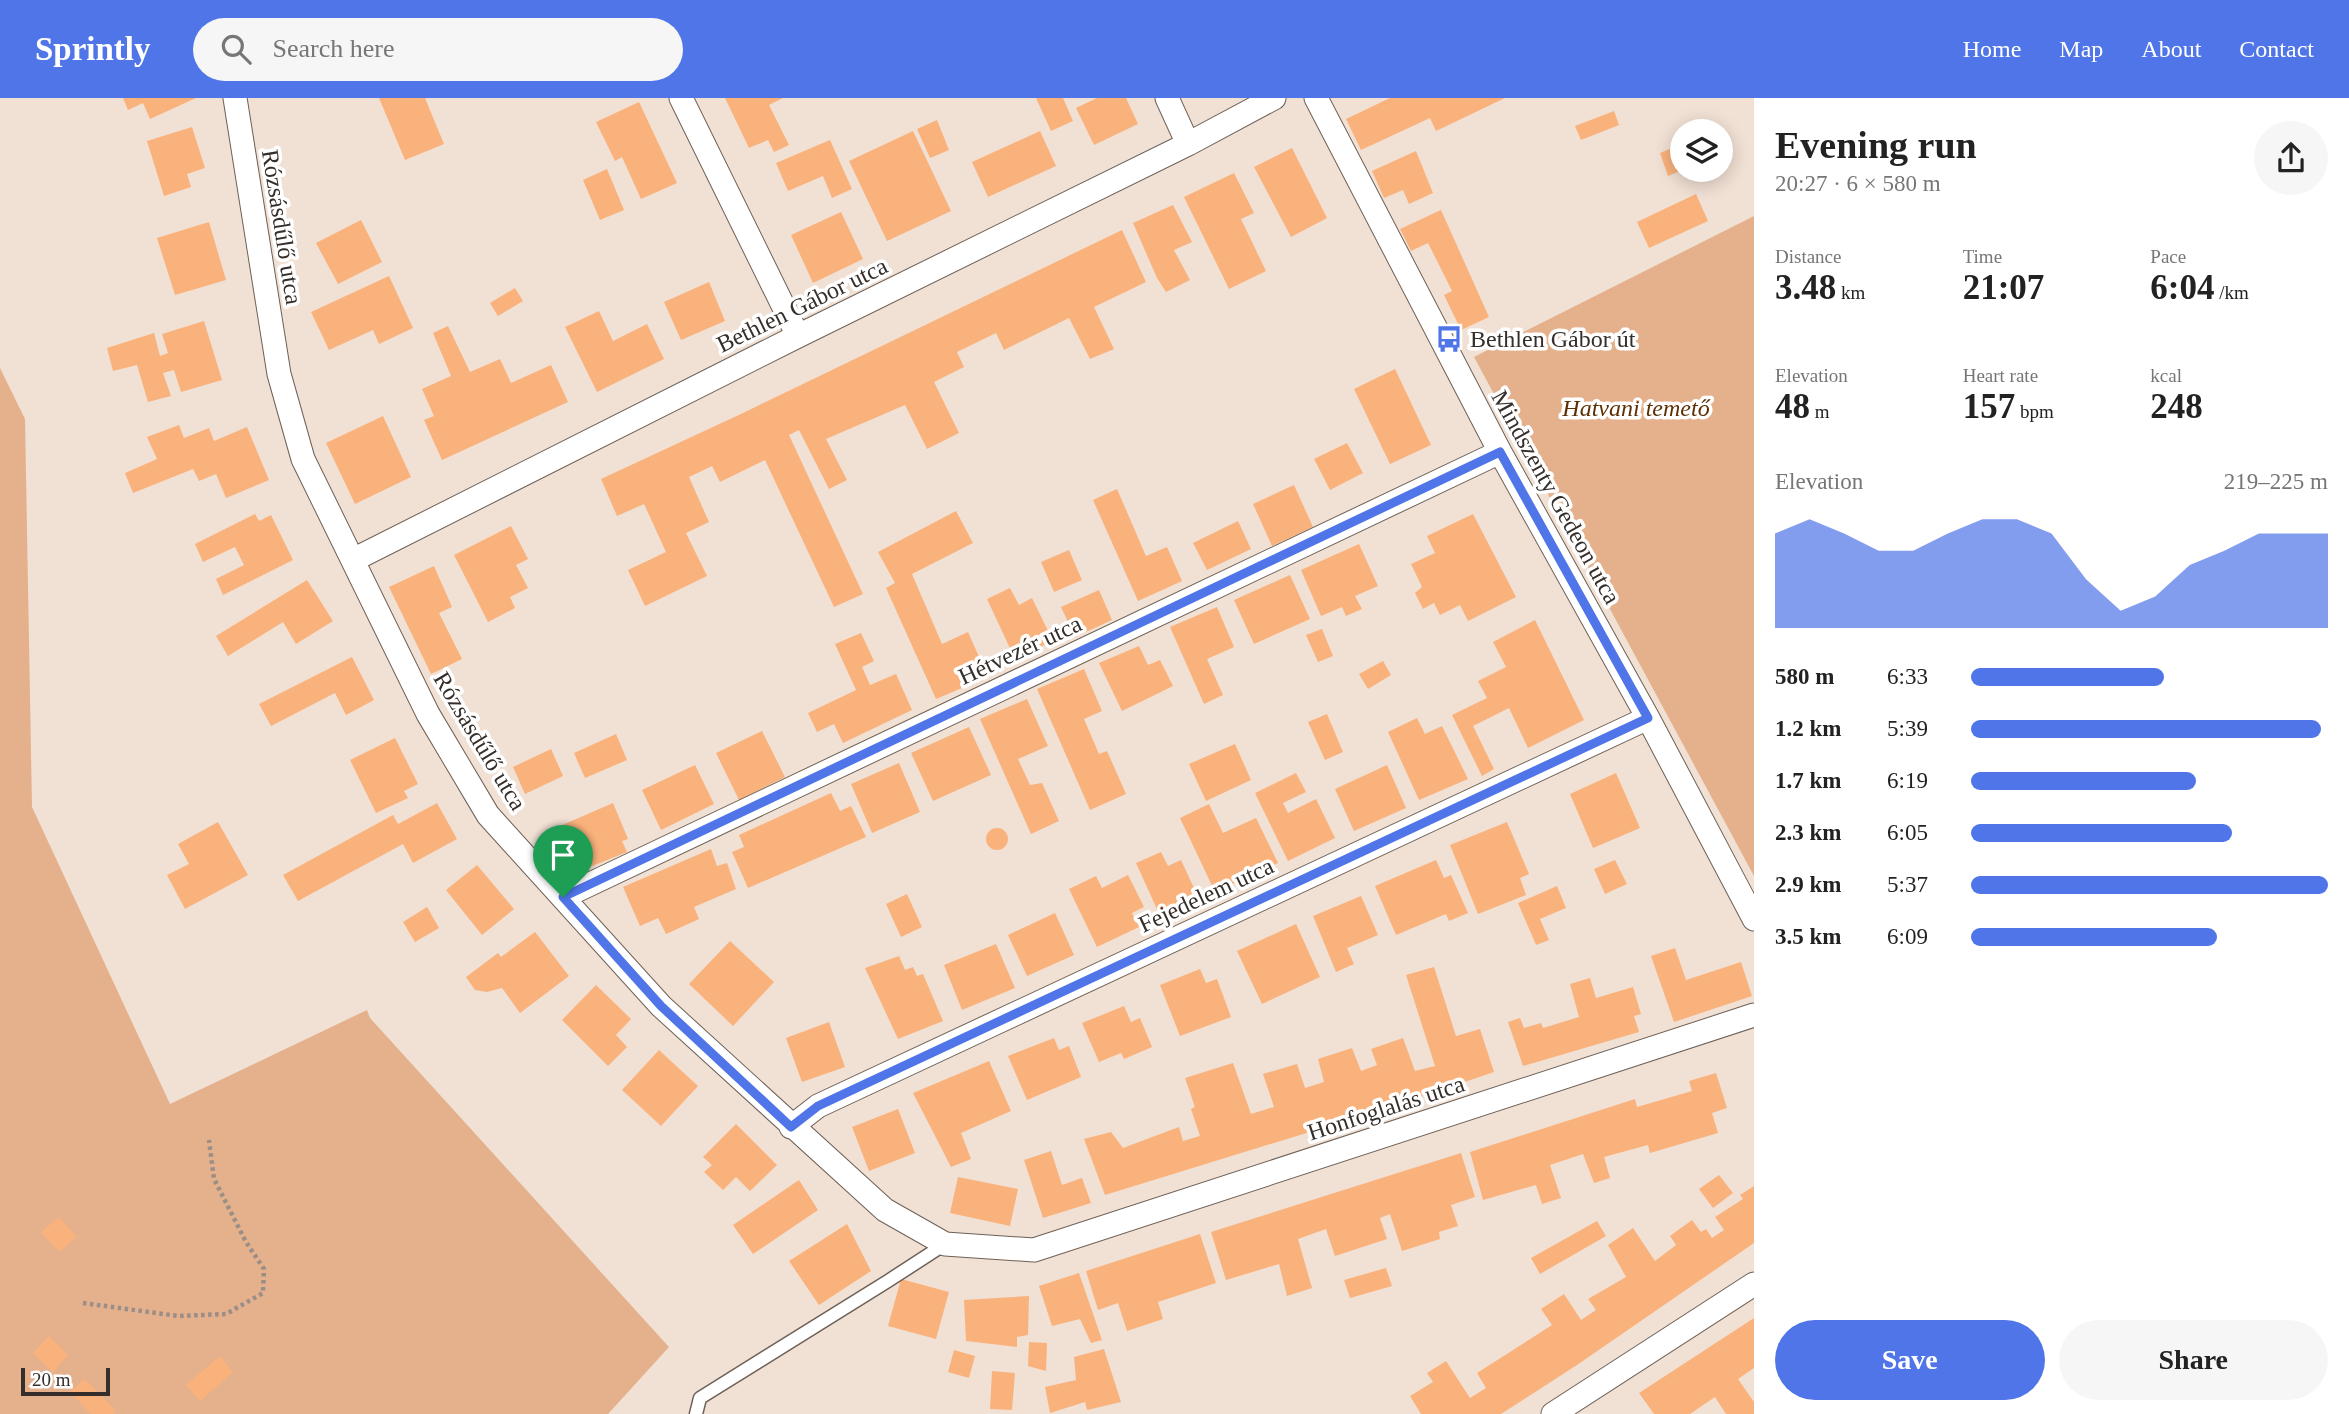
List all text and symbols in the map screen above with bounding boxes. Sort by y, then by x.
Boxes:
search box [193,18,683,81]
icon: search [217,30,255,68]
text: Sprintly [35,31,151,67]
text: Search here [273,34,395,63]
text: Home [1963,36,2021,62]
text: Map [2059,36,2103,62]
text: About [2141,36,2201,62]
text: Contact [2239,36,2314,62]
map controls [1670,119,1733,182]
button: layers [1670,119,1733,182]
button: share [2254,121,2328,195]
text: Evening run [1775,124,1977,166]
street label: Rózsásdűlő utca [257,148,307,307]
text: 20:27 · 6 × 580 m [1775,171,1941,196]
text: Distance [1775,246,1841,267]
text: Time [1963,246,2002,267]
text: Pace [2150,246,2186,267]
street label: Bethlen Gábor utca [712,252,892,358]
text: 3.48 [1775,268,1836,307]
text: 21:07 [1963,268,2044,307]
text: 6:04 [2150,268,2214,307]
text: km [1836,282,1865,303]
text: /km [2214,282,2249,303]
bus stop icon: Bethlen Gábor út [1434,324,1464,354]
place label: Bethlen Gábor út [1470,326,1636,352]
text: Elevation [1775,365,1848,386]
text: Heart rate [1963,365,2038,386]
text: kcal [2150,365,2182,386]
street label: Mindszenty Gedeon utca [1486,386,1626,609]
text: 48 [1775,387,1810,426]
text: 157 [1963,387,2015,426]
text: 248 [2150,387,2203,426]
park label: Hatvani temető [1561,395,1711,421]
text: m [1810,401,1830,422]
text: bpm [2015,401,2054,422]
text: Elevation [1775,469,1863,494]
text: 219–225 m [2224,469,2328,494]
street label: Hétvezér utca [954,610,1086,690]
text: 580 m [1775,664,1834,689]
text: 6:33 [1887,664,1928,689]
street label: Rózsásdűlő utca [429,667,532,815]
text: 1.2 km [1775,716,1841,741]
text: 5:39 [1887,716,1928,741]
text: 1.7 km [1775,768,1841,793]
text: 6:19 [1887,768,1928,793]
text: 2.3 km [1775,820,1841,845]
text: 6:05 [1887,820,1928,845]
pin [533,825,593,897]
icon: arrive [544,836,582,874]
street label: Fejedelem utca [1134,852,1278,938]
text: 2.9 km [1775,872,1841,897]
text: 5:37 [1887,872,1928,897]
text: 3.5 km [1775,924,1841,949]
text: 6:09 [1887,924,1928,949]
street label: Honfoglalás utca [1304,1070,1468,1146]
button: Save [1775,1320,2045,1400]
button: Share [2059,1320,2328,1400]
scale bar [21,1365,110,1397]
text: 20 m [32,1369,71,1390]

